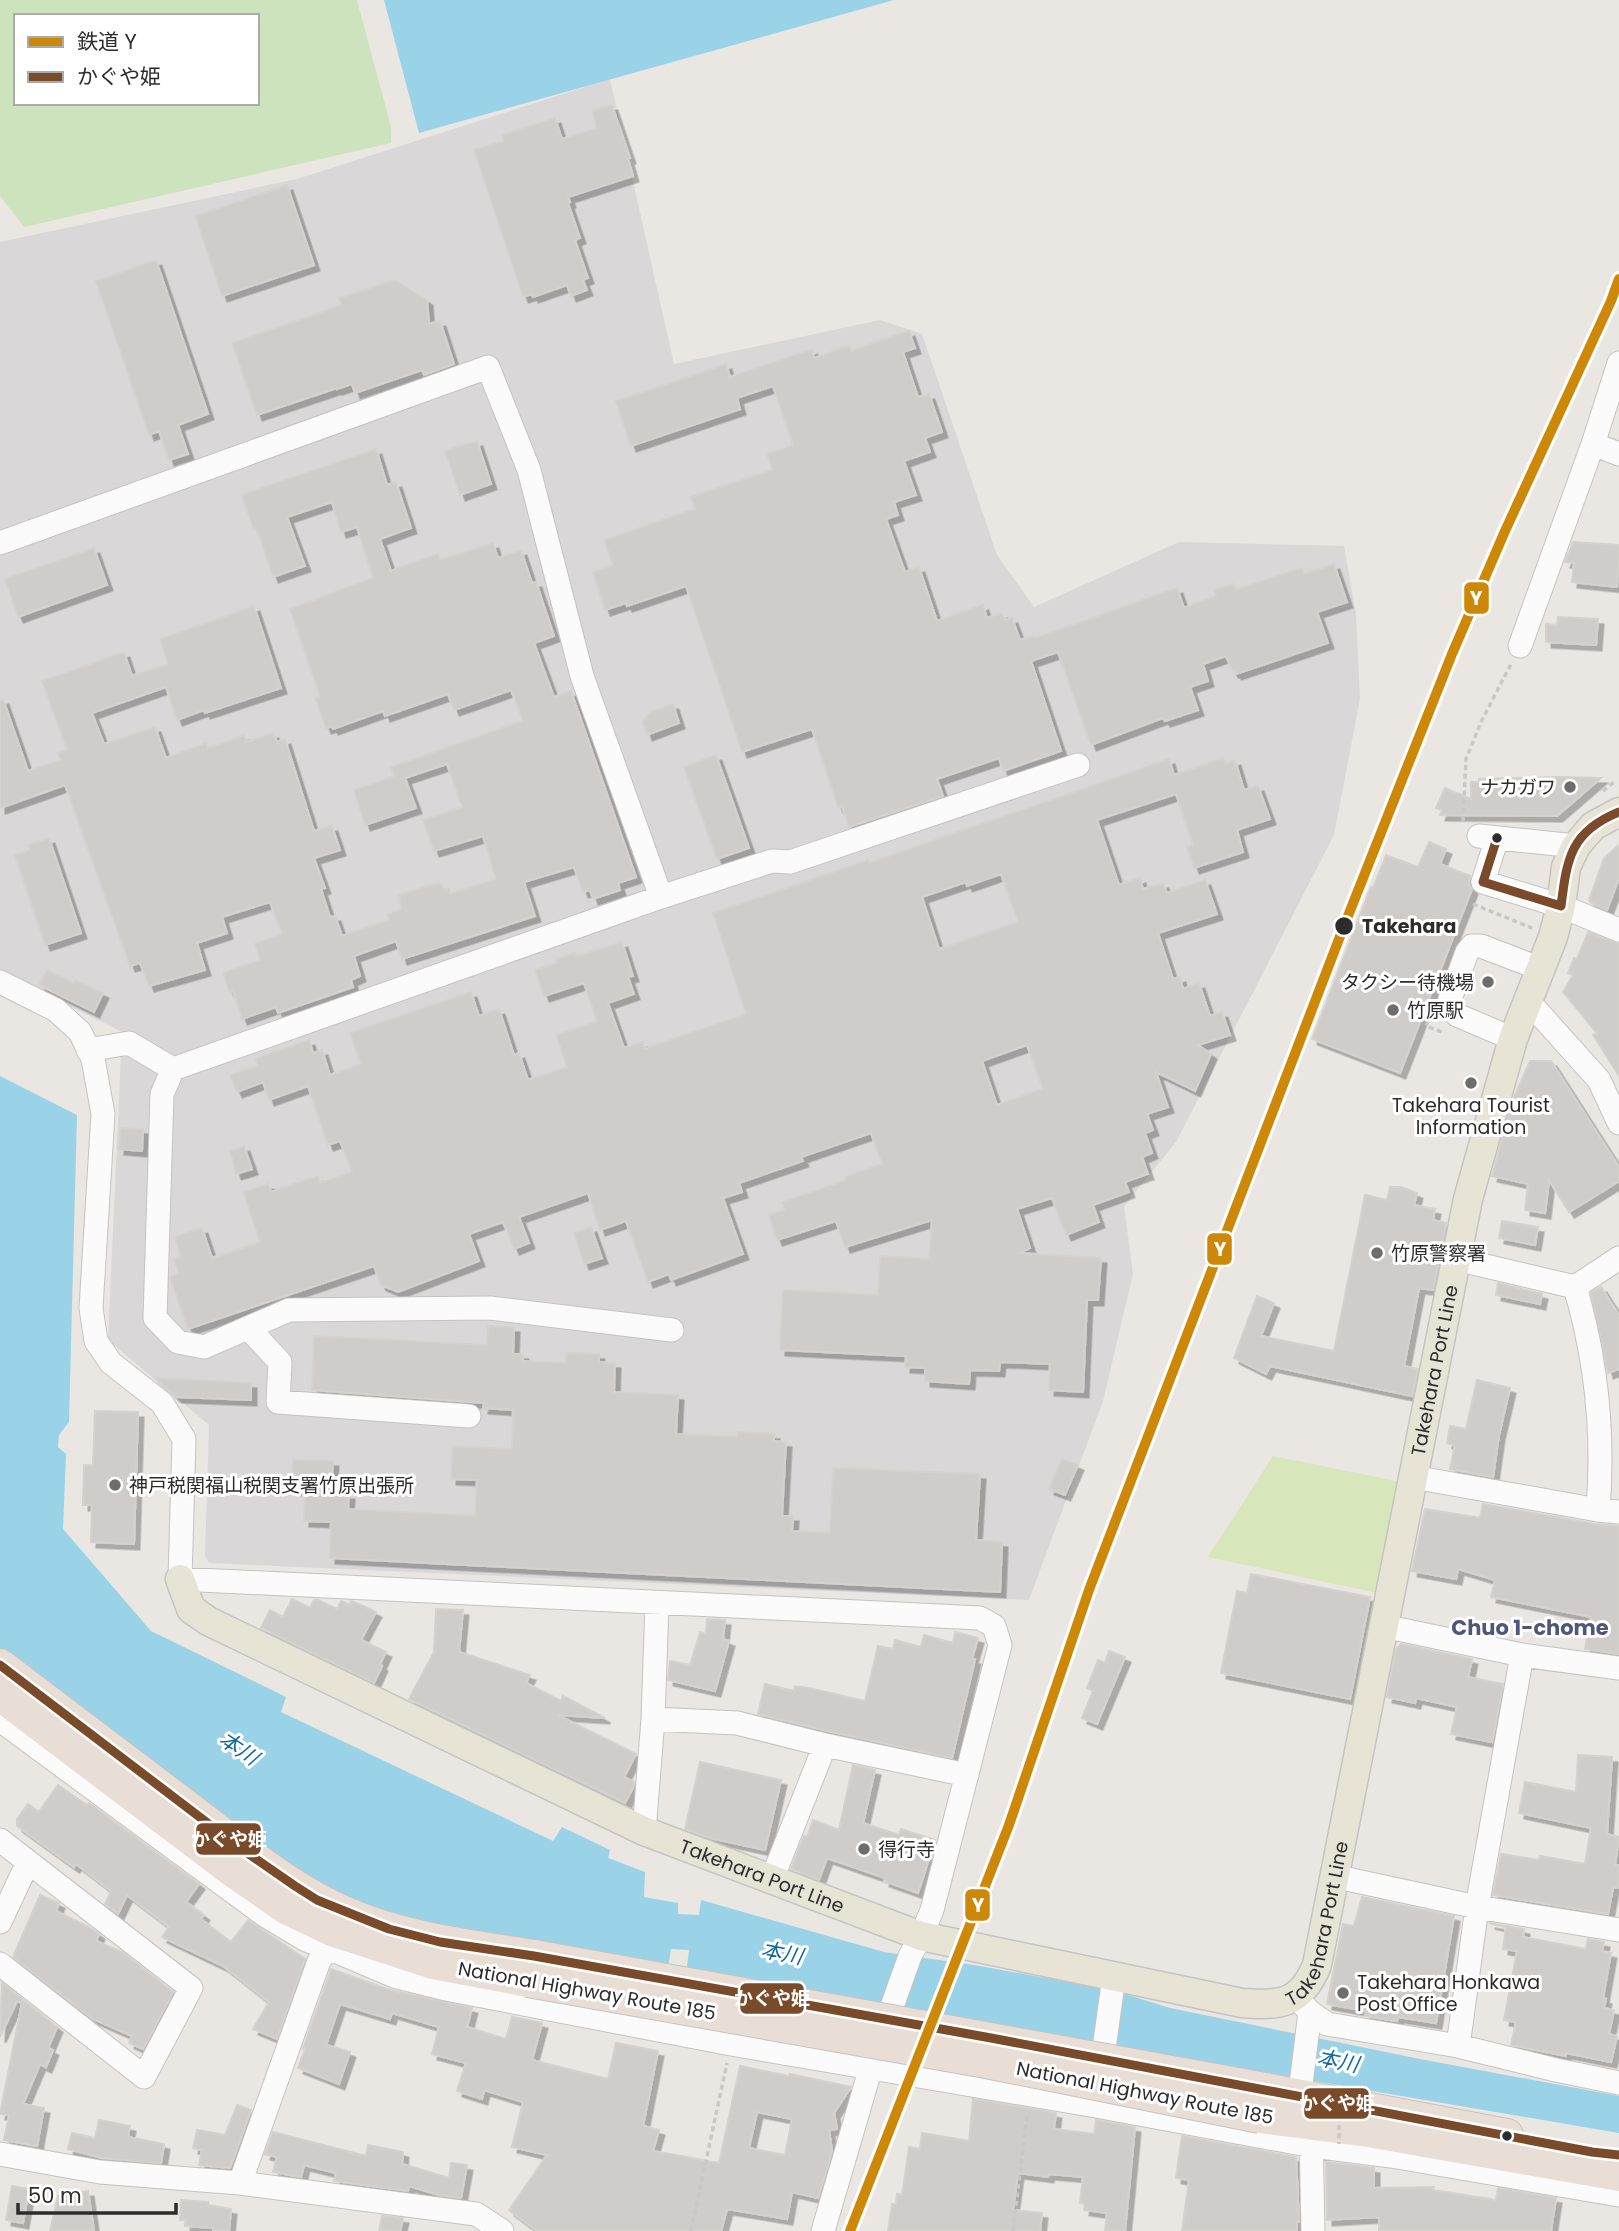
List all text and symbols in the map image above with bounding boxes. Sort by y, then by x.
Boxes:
legend [14,14,259,105]
text: 鉄道 Y [77,27,137,56]
text: かぐや姫 [77,62,161,91]
line badge: Y [1463,581,1490,615]
text: Y [1470,585,1483,612]
place label: ナカガワ [1480,774,1556,801]
marker: ナカガワ [1562,779,1578,795]
unlabelled marker [1490,831,1504,845]
place label: Takehara [1362,913,1456,940]
marker: Takehara [1333,915,1355,937]
place label: タクシー待機場 [1341,969,1474,996]
marker: タクシー待機場 [1480,974,1496,990]
place label: 竹原駅 [1407,997,1464,1024]
marker: 竹原駅 [1385,1002,1401,1018]
marker: Takehara Tourist Information [1463,1075,1479,1091]
place label: Takehara Tourist Information [1392,1092,1550,1141]
line badge: Y [1206,1232,1233,1266]
text: Y [1214,1236,1227,1263]
place label: 竹原警察署 [1391,1240,1486,1267]
marker: 竹原警察署 [1369,1245,1385,1261]
street label: Takehara Port Line [1404,1282,1464,1458]
place label: 神戸税関福山税関支署竹原出張所 [129,1472,414,1499]
marker: 神戸税関福山税関支署竹原出張所 [107,1477,123,1493]
district label: Chuo 1-chome [1451,1613,1609,1642]
water label: 本川 [213,1724,266,1773]
line badge: かぐや姫 [195,1822,262,1856]
text: かぐや姫 [191,1826,267,1853]
street label: Takehara Port Line [676,1832,848,1919]
place label: 得行寺 [878,1836,935,1863]
street label: Takehara Port Line [1281,1839,1355,2013]
marker: 得行寺 [856,1841,872,1857]
line badge: Y [964,1888,991,1922]
text: Y [972,1892,985,1919]
water label: 本川 [759,1935,807,1972]
street label: National Highway Route 185 [456,1955,718,2027]
place label: Takehara Honkawa Post Office [1357,1969,1540,2018]
line badge: かぐや姫 [739,1982,805,2015]
text: かぐや姫 [734,1985,810,2012]
marker: Takehara Honkawa Post Office [1335,1985,1351,2001]
water label: 本川 [1315,2043,1363,2080]
street label: National Highway Route 185 [1014,2055,1276,2131]
line badge: かぐや姫 [1303,2087,1370,2120]
text: かぐや姫 [1299,2090,1375,2117]
unlabelled marker [1500,2129,1514,2143]
scale bar [18,2172,175,2216]
text: 50 m [28,2181,82,2210]

